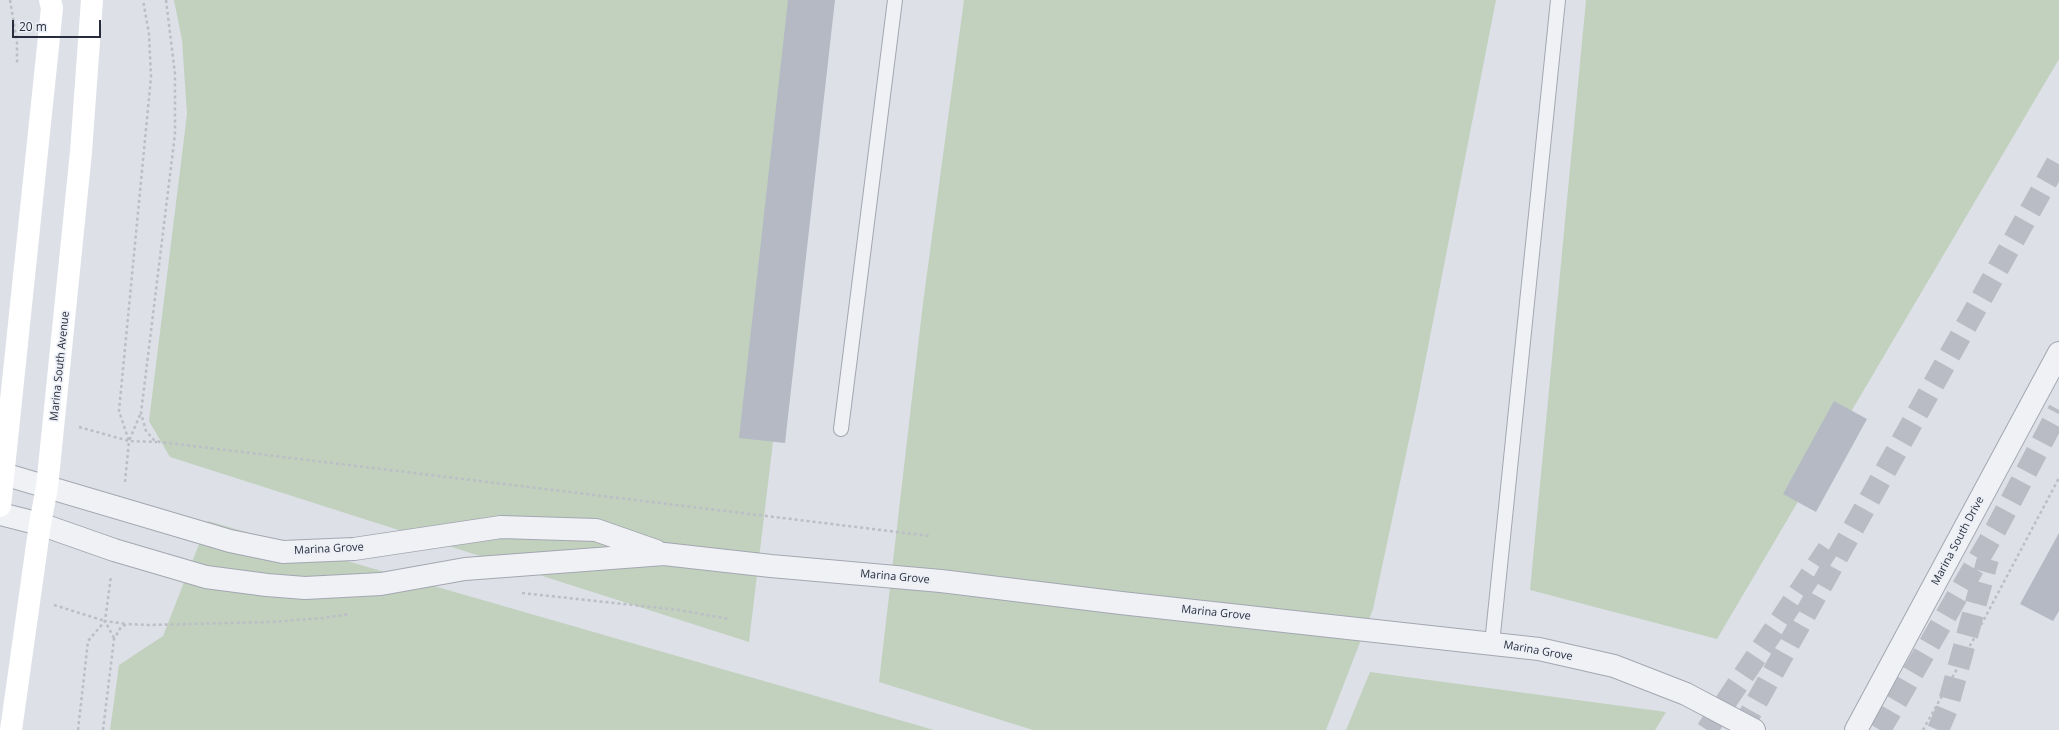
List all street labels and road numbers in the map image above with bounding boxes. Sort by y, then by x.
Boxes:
street label: Marina South Avenue [48,311,72,421]
street label: Marina South Drive [1929,494,1987,588]
street label: Marina Grove [294,541,364,557]
street label: Marina Grove [860,567,930,587]
street label: Marina Grove [1181,603,1251,623]
street label: Marina Grove [1502,638,1574,664]

